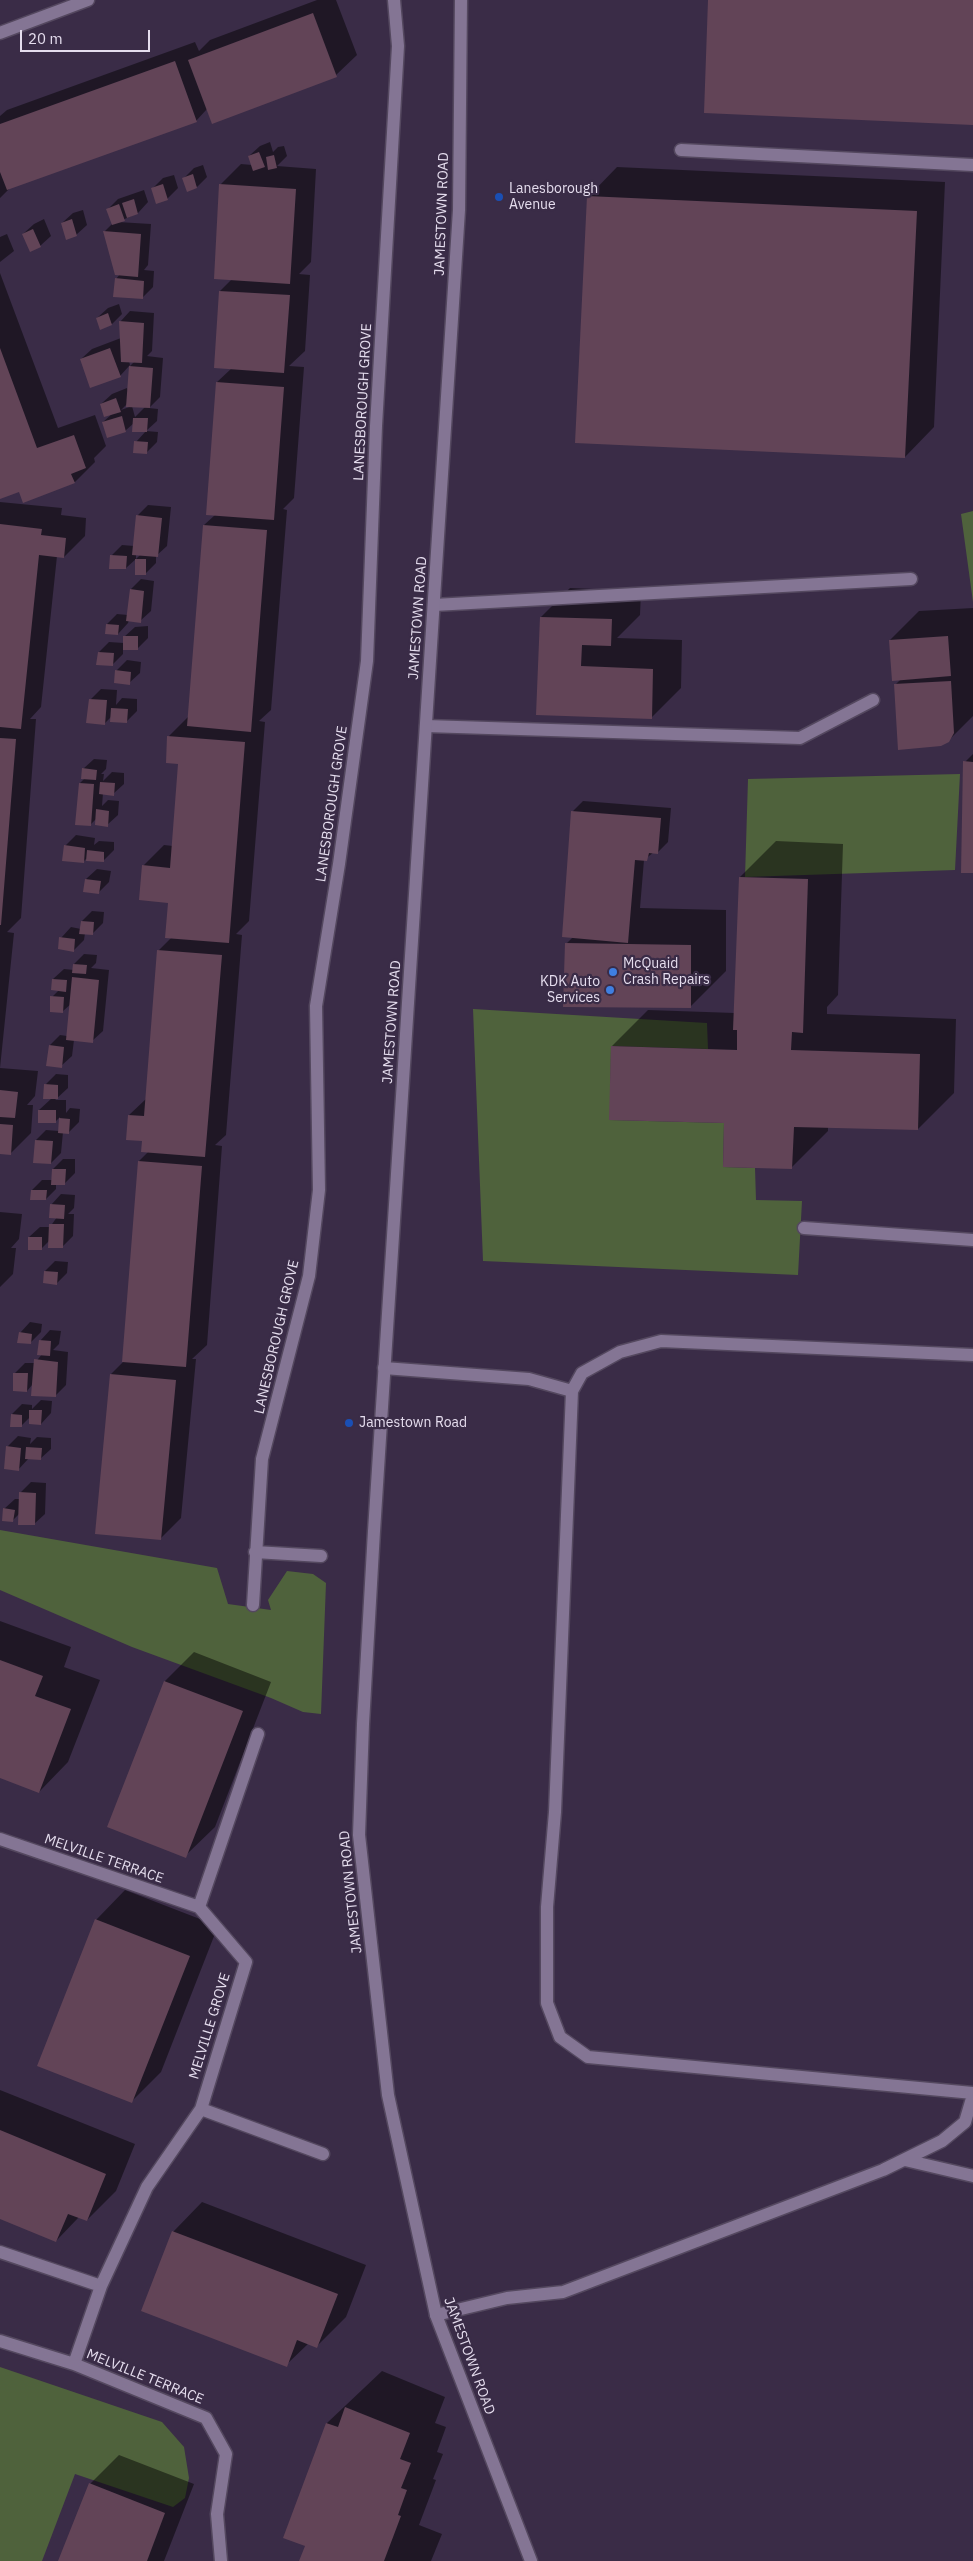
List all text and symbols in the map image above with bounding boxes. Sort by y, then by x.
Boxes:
scale bar [22,20,152,52]
text: 20 m [28,29,63,48]
street label: JAMESTOWN ROAD [431,152,453,276]
place label: Lanesborough Avenue [509,181,598,213]
marker: Lanesborough Avenue [493,191,505,203]
street label: LANESBOROUGH GROVE [350,323,376,481]
street label: JAMESTOWN ROAD [405,556,431,680]
street label: LANESBOROUGH GROVE [313,725,351,883]
place label: McQuaid Crash Repairs [623,956,710,989]
street label: JAMESTOWN ROAD [379,960,405,1084]
marker: McQuaid Crash Repairs [607,966,619,978]
place label: KDK Auto Services [540,974,600,1006]
marker: KDK Auto Services [604,984,616,996]
street label: LANESBOROUGH GROVE [251,1258,303,1416]
place label: Jamestown Road [359,1415,467,1431]
marker: Jamestown Road [343,1417,355,1429]
street label: JAMESTOWN ROAD [336,1830,366,1954]
street label: MELVILLE TERRACE [42,1831,166,1887]
street label: MELVILLE GROVE [186,1971,234,2081]
street label: JAMESTOWN ROAD [440,2295,498,2417]
street label: MELVILLE TERRACE [84,2346,206,2408]

